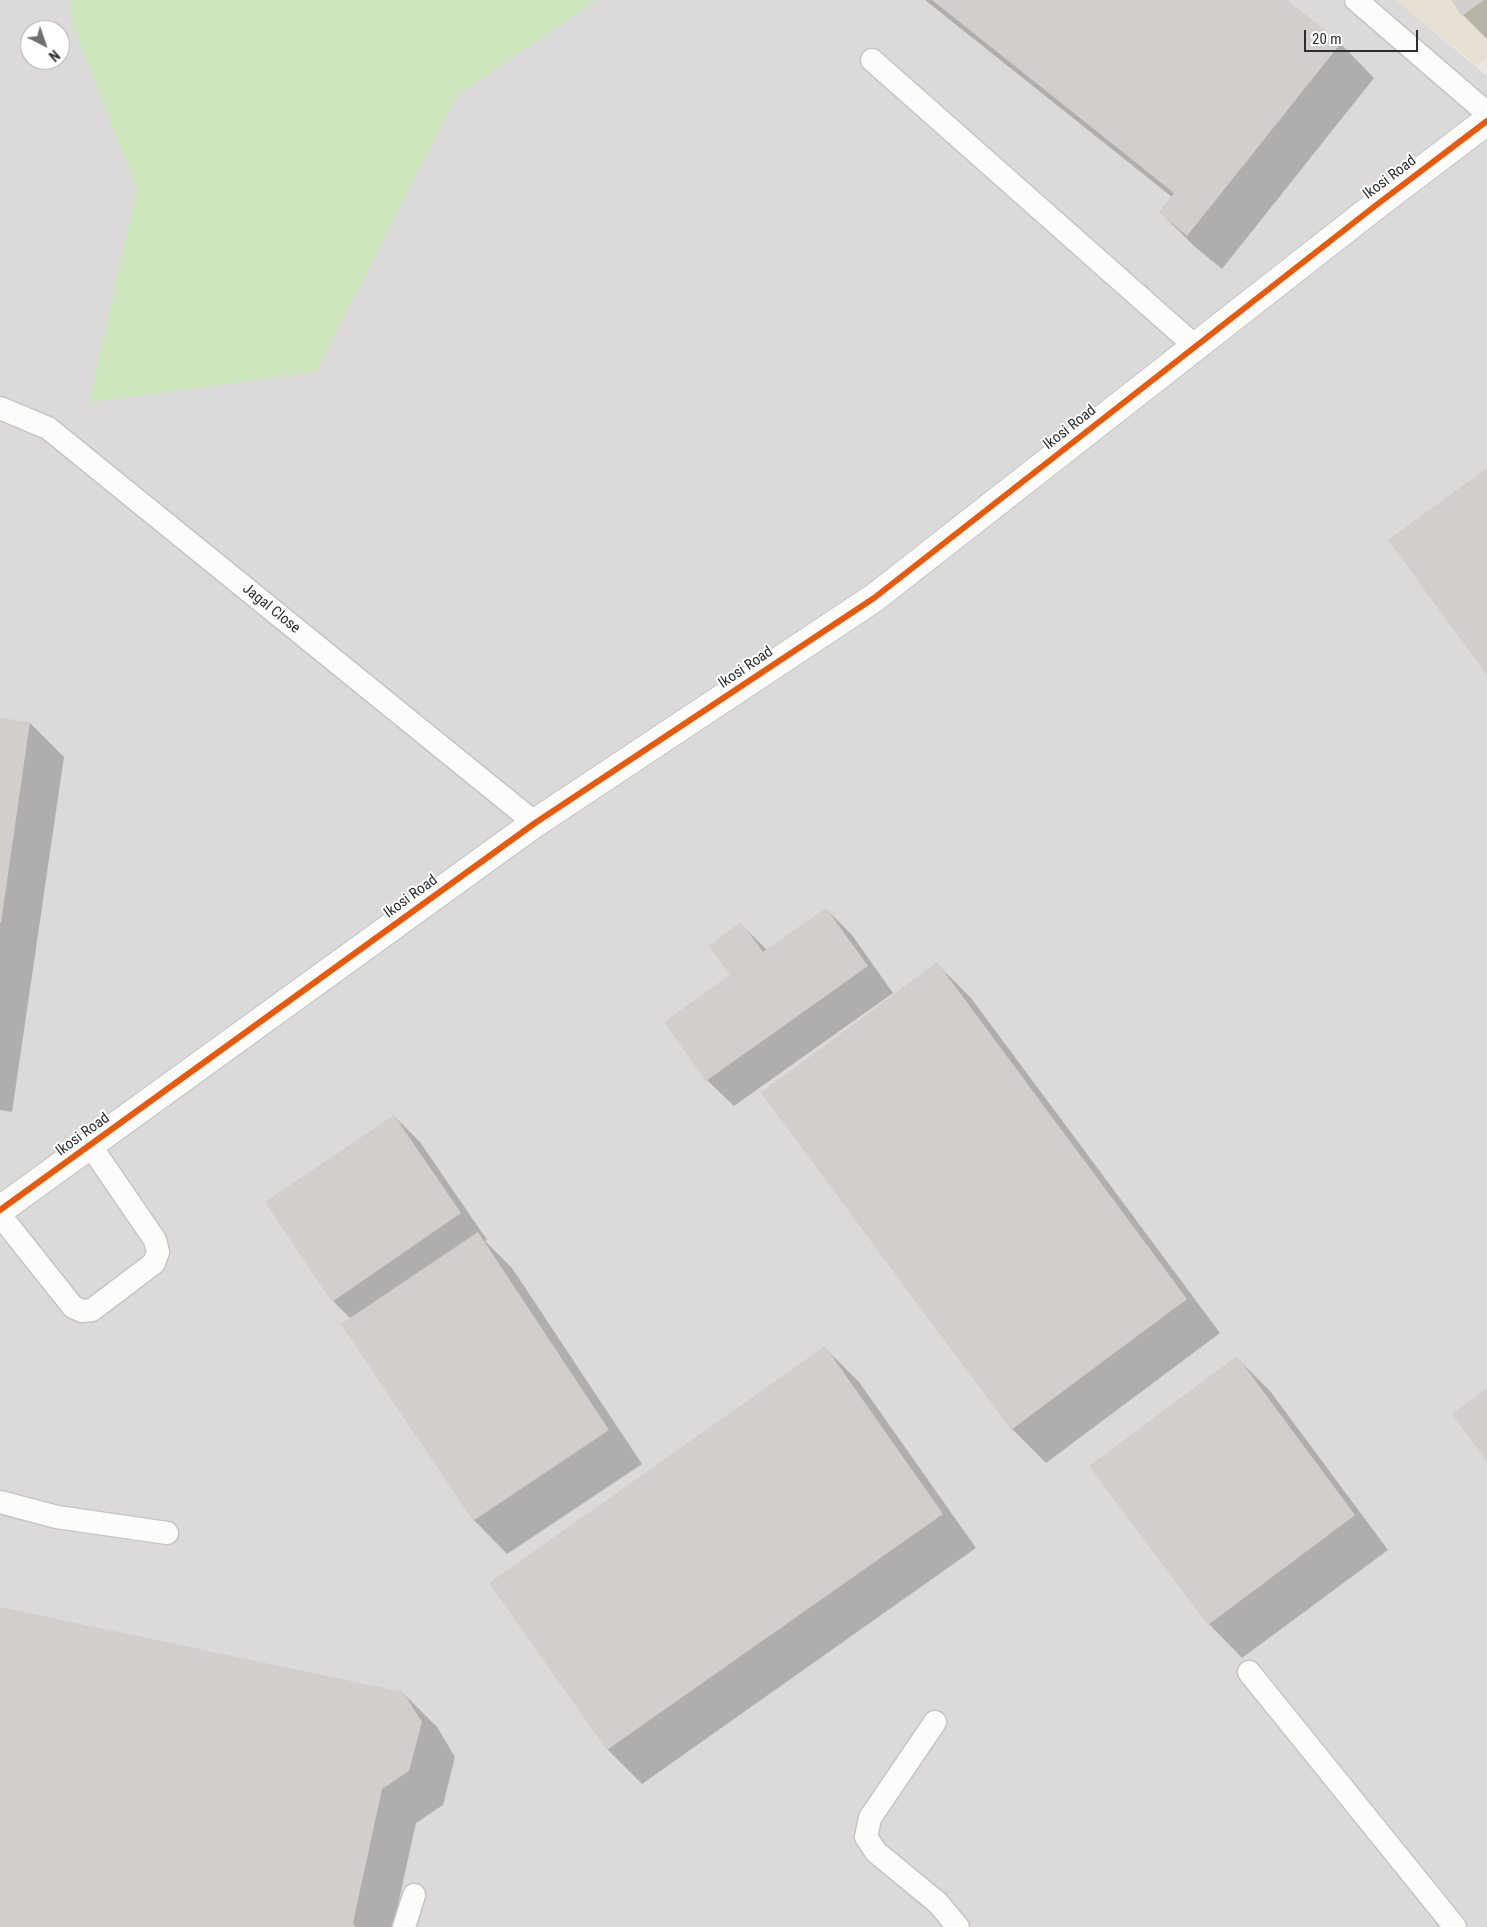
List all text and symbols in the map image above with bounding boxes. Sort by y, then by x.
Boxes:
north arrow [20,20,70,70]
scale bar [1307,20,1421,52]
text: 20 m [1312,30,1342,48]
text: N [46,47,63,64]
street label: Ikosi Road [1360,152,1420,204]
street label: Ikosi Road [1040,402,1100,454]
street label: Jagal Close [238,580,304,638]
street label: Ikosi Road [715,643,777,693]
street label: Ikosi Road [381,872,441,922]
street label: Ikosi Road [53,1110,113,1160]

